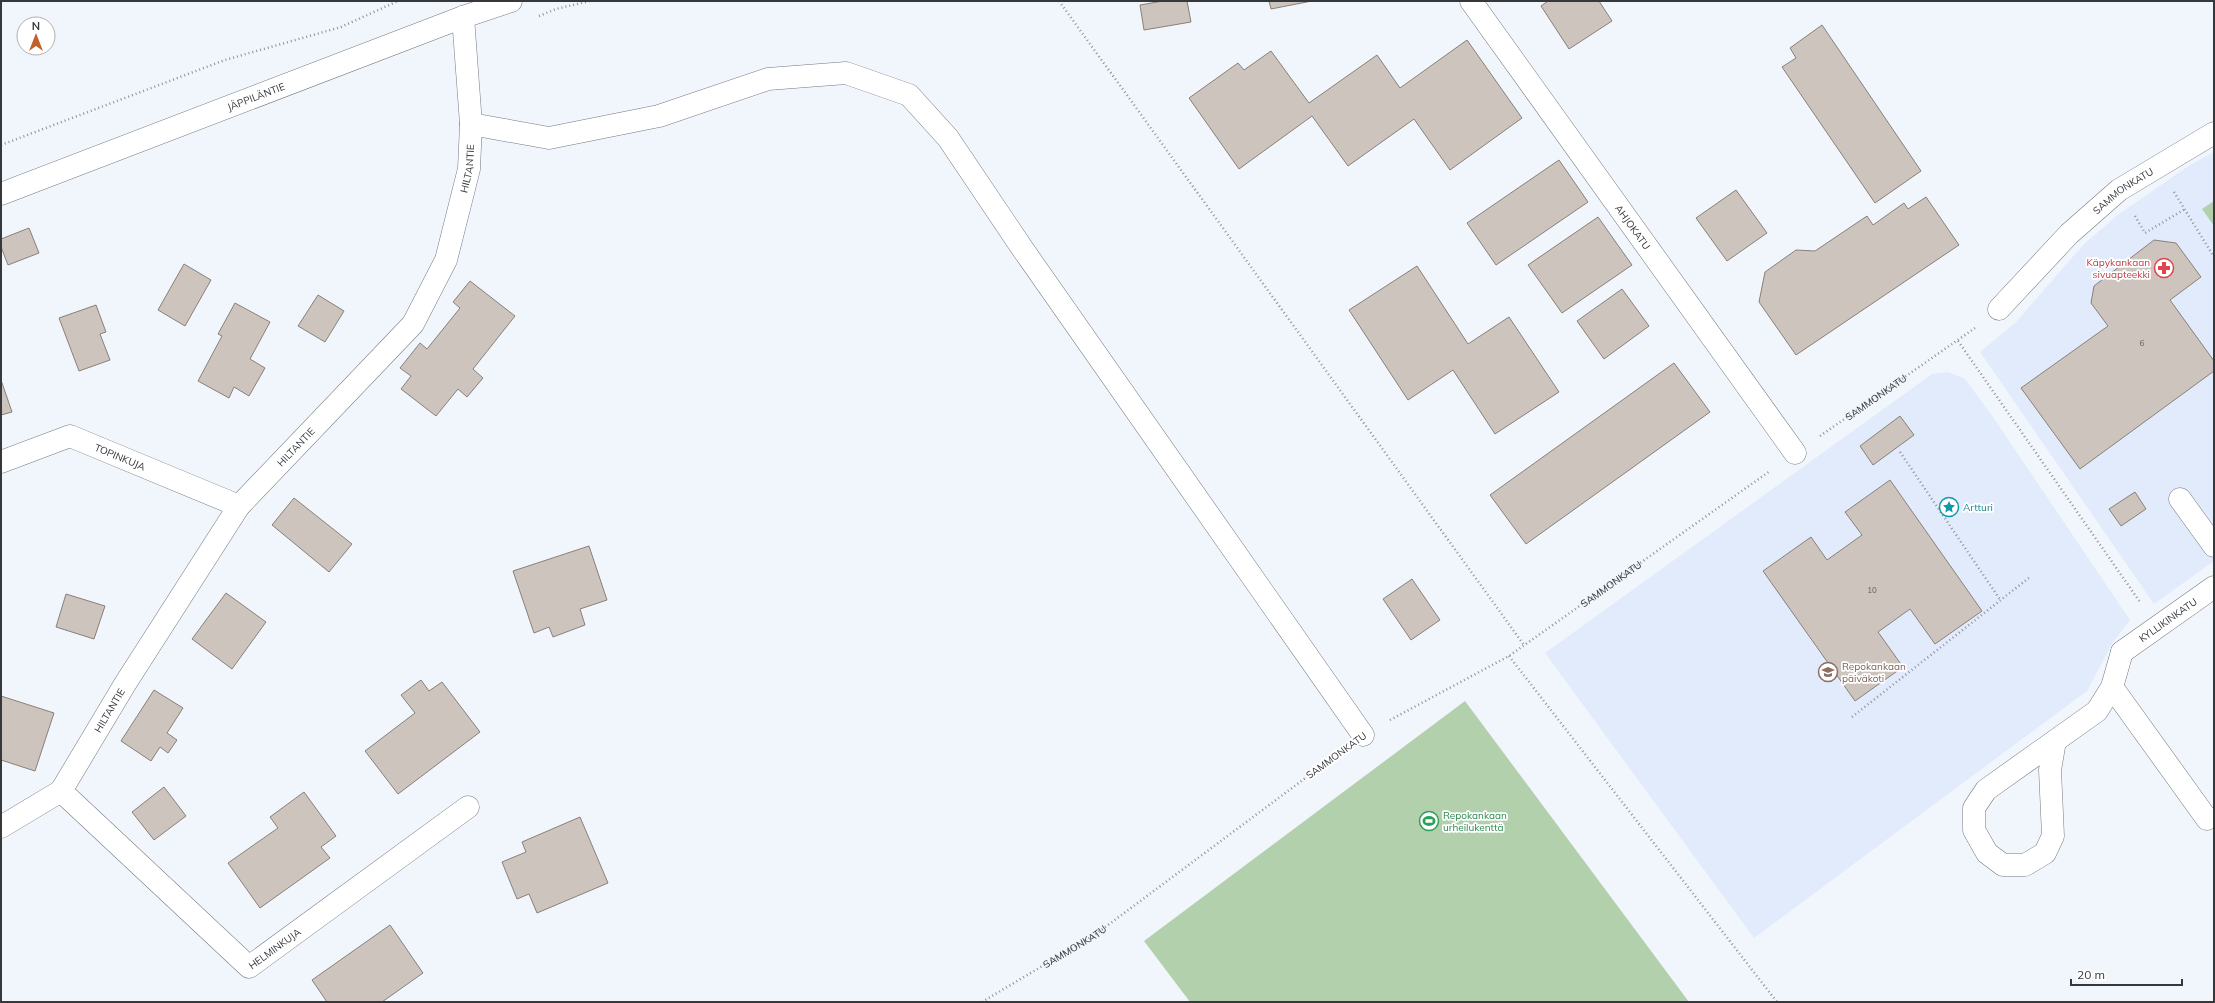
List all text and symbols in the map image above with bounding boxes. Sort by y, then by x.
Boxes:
north arrow [16,16,56,56]
text: N [32,19,40,33]
street label: JÄPPILÄNTIE [225,80,287,114]
street label: HILTANTIE [457,144,477,194]
street label: SAMMONKATU [2090,165,2156,217]
street label: AHJOKATU [1612,202,1653,252]
place label: Käpykankaan sivuapteekki [2087,256,2150,281]
pharmacy icon: Käpykankaan sivuapteekki [2153,257,2175,279]
house number: 6 [2140,338,2145,348]
street label: SAMMONKATU [1843,372,1909,423]
street label: HILTANTIE [274,425,318,469]
street label: TOPINKUJA [93,441,148,474]
place icon: Artturi [1938,496,1960,518]
place label: Artturi [1963,501,1993,514]
street label: SAMMONKATU [1578,558,1644,610]
house number: 10 [1867,585,1877,595]
street label: KYLLIKINKATU [2136,595,2200,645]
place label: Repokankaan päiväkoti [1842,660,1906,685]
school or university icon: Repokankaan päiväkoti [1817,661,1839,683]
street label: HILTANTIE [92,686,128,735]
street label: SAMMONKATU [1303,729,1369,782]
place label: Repokankaan urheilukenttä [1443,809,1507,834]
sports icon: Repokankaan urheilukenttä [1418,810,1440,832]
street label: SAMMONKATU [1041,922,1109,971]
street label: HELMINKUJA [246,925,304,972]
scale bar [2071,961,2182,987]
text: 20 m [2077,967,2105,982]

